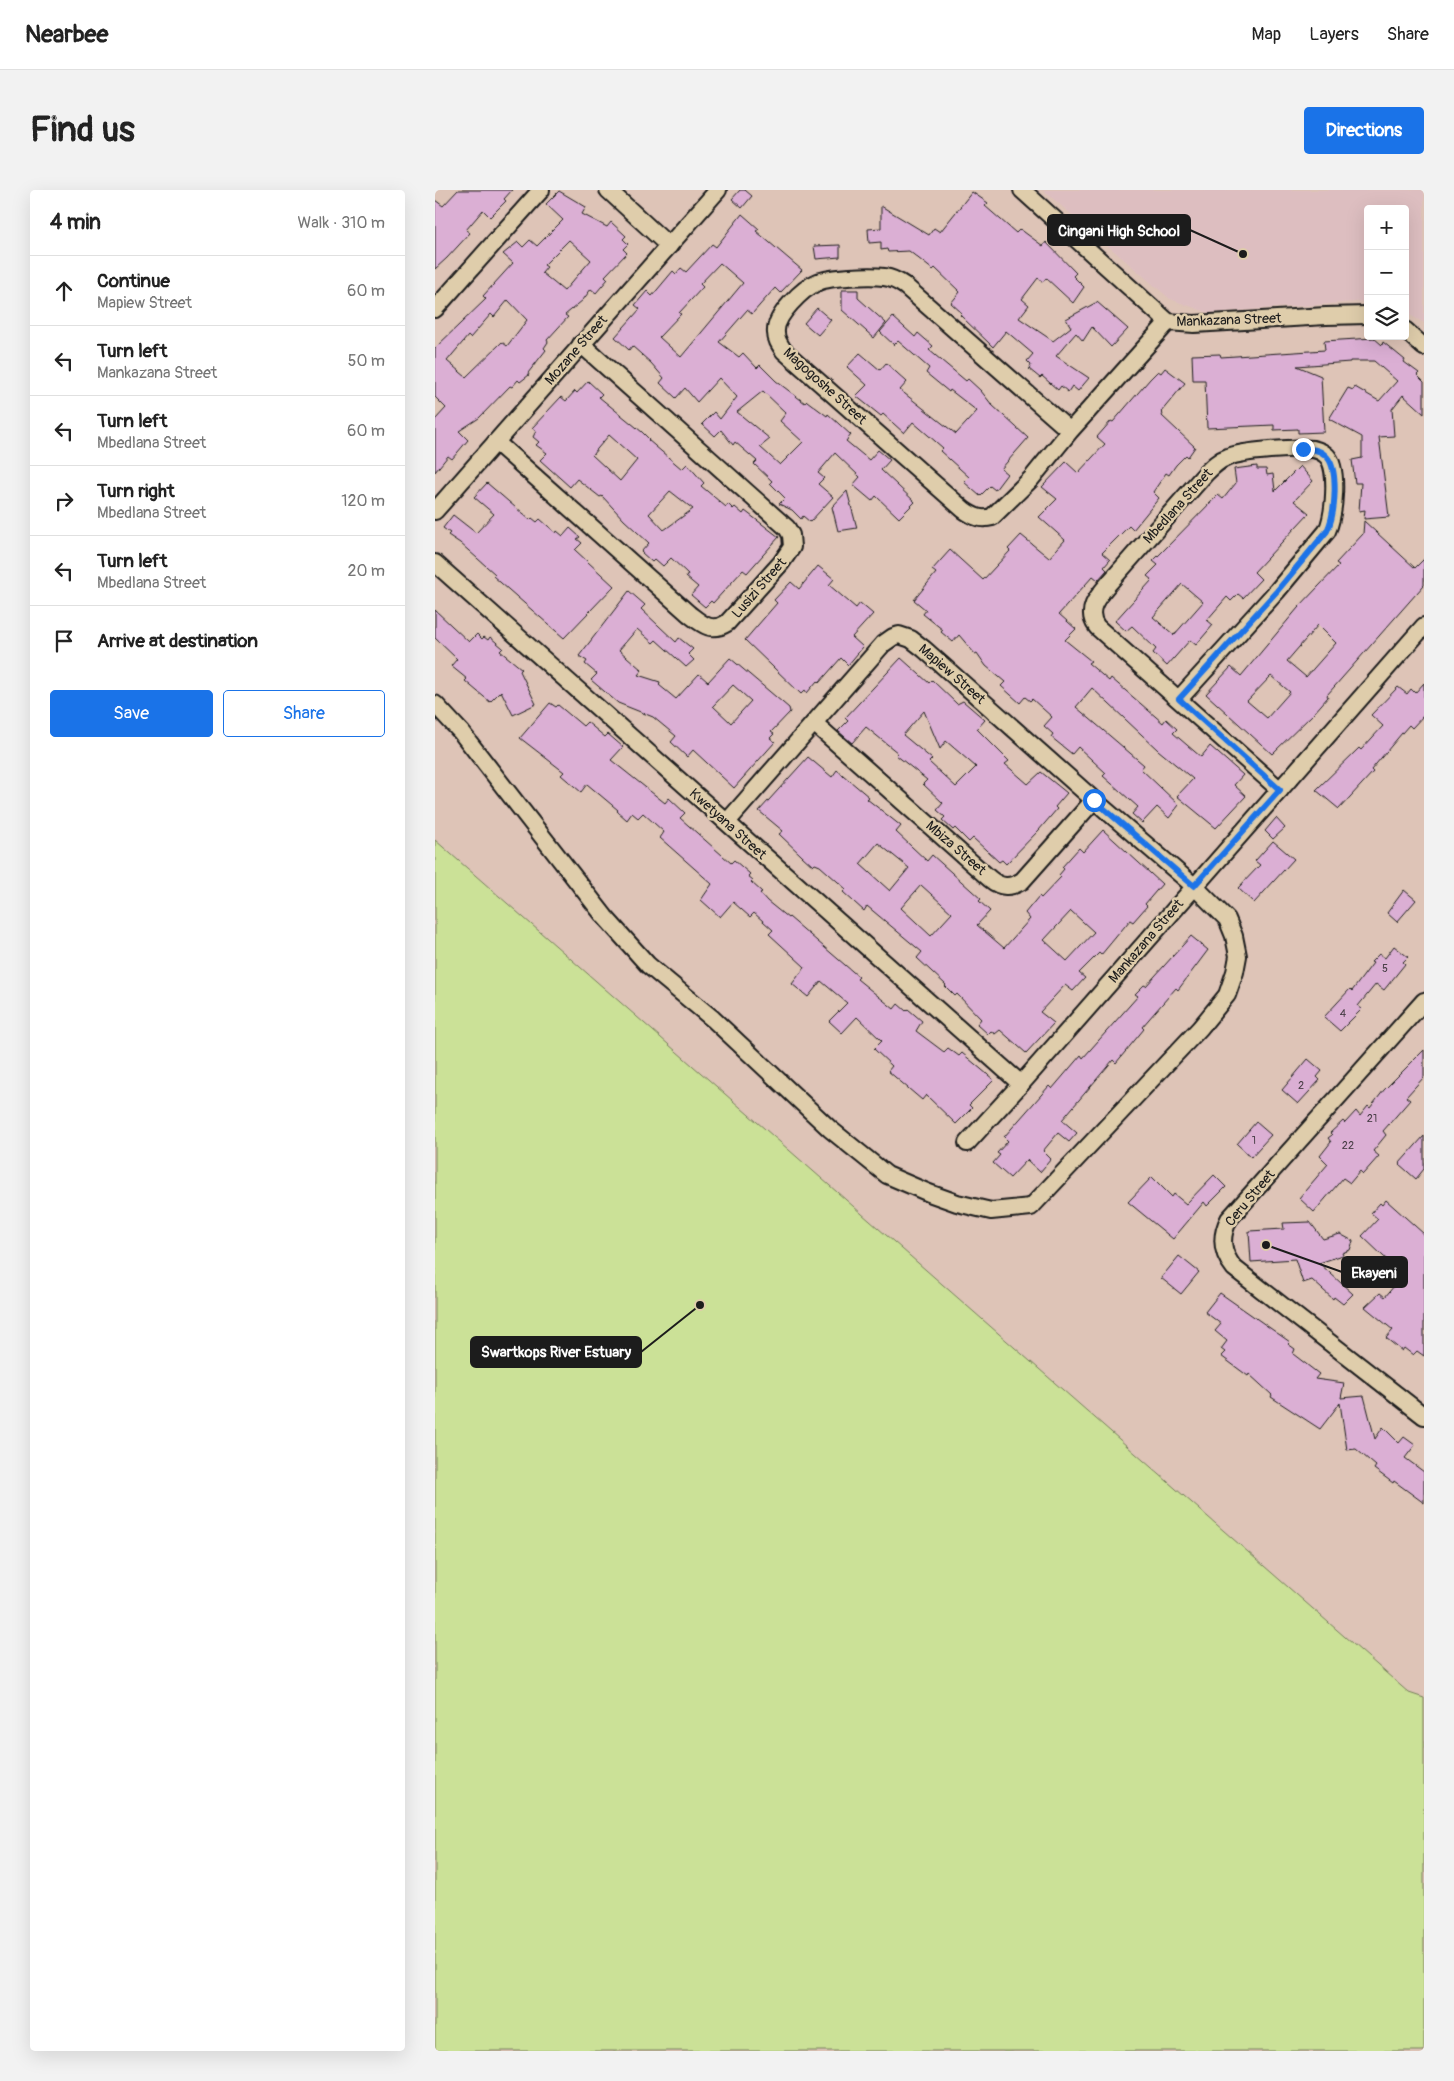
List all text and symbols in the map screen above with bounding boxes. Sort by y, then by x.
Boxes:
text: Nearbee [25,20,108,49]
text: Map [1252,23,1281,46]
text: Layers [1309,23,1359,46]
text: Share [1387,23,1429,46]
button: Directions [1304,107,1424,154]
text: Find us [30,108,135,152]
map controls [1364,205,1409,340]
button: + [1364,205,1409,250]
text: 4 min [50,209,101,236]
text: Walk · 310 m [298,213,385,233]
callout: Cingani High School [1048,215,1190,245]
text: Cingani High School [1058,222,1180,241]
button: − [1364,250,1409,295]
text: Continue [97,269,170,293]
icon: ahead [50,277,78,305]
text: 60 m [347,281,385,301]
text: Mapiew Street [97,293,192,313]
button: layers [1364,295,1409,340]
street label: Mankazana Street [1176,310,1282,330]
street label: Mozane Street [541,311,611,388]
text: Turn left [97,339,167,363]
street label: Magogoshe Street [780,344,871,428]
icon: left [50,347,78,375]
text: 50 m [348,351,385,371]
text: Mankazana Street [97,363,217,383]
text: Turn left [97,409,167,433]
icon: left [50,417,78,445]
text: 60 m [347,421,385,441]
text: Mbedlana Street [97,433,206,453]
route end [1292,438,1315,461]
street label: Mbedlana Street [1140,465,1217,547]
text: Turn right [97,479,175,503]
icon: right [50,487,78,515]
text: 120 m [341,491,385,511]
text: Mbedlana Street [97,503,206,523]
text: Turn left [97,549,167,573]
street label: Lusizi Street [728,554,790,622]
icon: left [50,557,78,585]
text: 20 m [347,561,385,581]
text: Mbedlana Street [97,573,206,593]
icon: arrive [50,627,78,655]
text: Arrive at destination [97,629,258,653]
street label: Mapiew Street [915,640,989,708]
button: Save [50,690,213,737]
button: Share [223,690,385,737]
street label: Kwetyana Street [686,785,770,863]
route start [1083,789,1106,812]
street label: Mbiza Street [922,817,990,879]
street label: Mankazana Street [1105,895,1187,986]
house number: 5 [1382,962,1388,975]
house number: 4 [1340,1007,1347,1020]
house number: 2 [1298,1079,1304,1092]
house number: 21 [1367,1112,1377,1125]
house number: 1 [1252,1134,1256,1147]
house number: 22 [1342,1139,1354,1152]
street label: Ceru Street [1221,1166,1279,1230]
callout: Ekayeni [1342,1257,1407,1287]
text: Ekayeni [1351,1264,1397,1283]
callout: Swartkops River Estuary [471,1337,641,1367]
text: Swartkops River Estuary [481,1343,632,1362]

